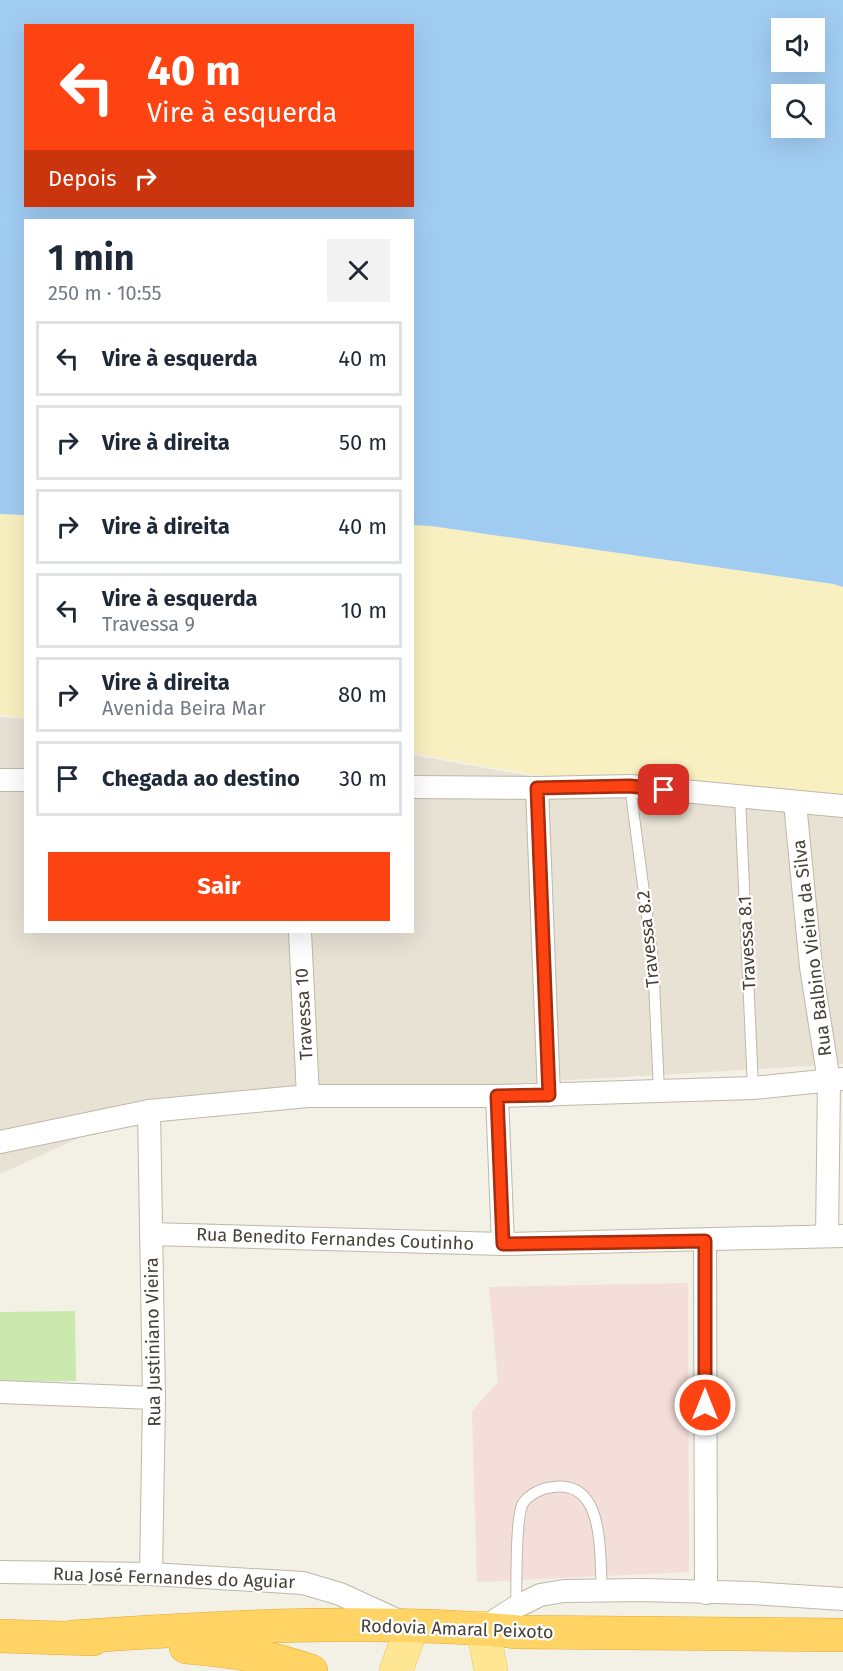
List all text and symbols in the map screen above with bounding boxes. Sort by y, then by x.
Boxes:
map controls [771,18,825,138]
button: sound [771,18,825,72]
text: 40 m [147,46,241,96]
icon: left [48,48,126,126]
button: search [771,84,825,138]
text: Vire à esquerda [147,97,337,129]
icon: right [129,162,162,195]
text: Depois [48,165,117,192]
text: 1 min [48,236,135,280]
button: close [327,239,390,302]
text: 250 m · 10:55 [48,281,162,305]
icon: left [51,342,84,375]
text: Vire à esquerda [102,345,258,372]
text: 40 m [338,345,387,372]
icon: right [51,426,84,459]
text: Vire à direita [102,429,230,456]
text: 50 m [339,429,387,456]
icon: right [51,510,84,543]
text: Vire à direita [102,513,230,540]
text: 40 m [338,513,387,540]
text: Vire à esquerda [102,585,258,612]
icon: left [51,594,84,627]
text: 10 m [341,597,387,624]
text: Travessa 9 [102,612,195,636]
text: Vire à direita [102,669,230,696]
icon: right [51,678,84,711]
text: 80 m [338,681,387,708]
text: Avenida Beira Mar [102,696,266,720]
icon: arrive [51,762,84,795]
pin [638,764,689,815]
text: Chegada ao destino [102,765,300,792]
text: 30 m [339,765,387,792]
icon: arrive [647,773,680,806]
street label: Rua Balbino Vieira da Silva [788,839,836,1057]
button: Sair [48,852,390,921]
street label: Travessa 8.2 [632,889,664,989]
street label: Travessa 8.1 [734,895,760,991]
street label: Travessa 10 [291,967,317,1061]
street label: Rua Benedito Fernandes Coutinho [196,1223,474,1255]
street label: Rua Justiniano Vieira [141,1257,165,1427]
position arrow [673,1373,737,1437]
street label: Rua José Fernandes do Aguiar [53,1563,296,1593]
street label: Rodovia Amaral Peixoto [360,1615,554,1643]

